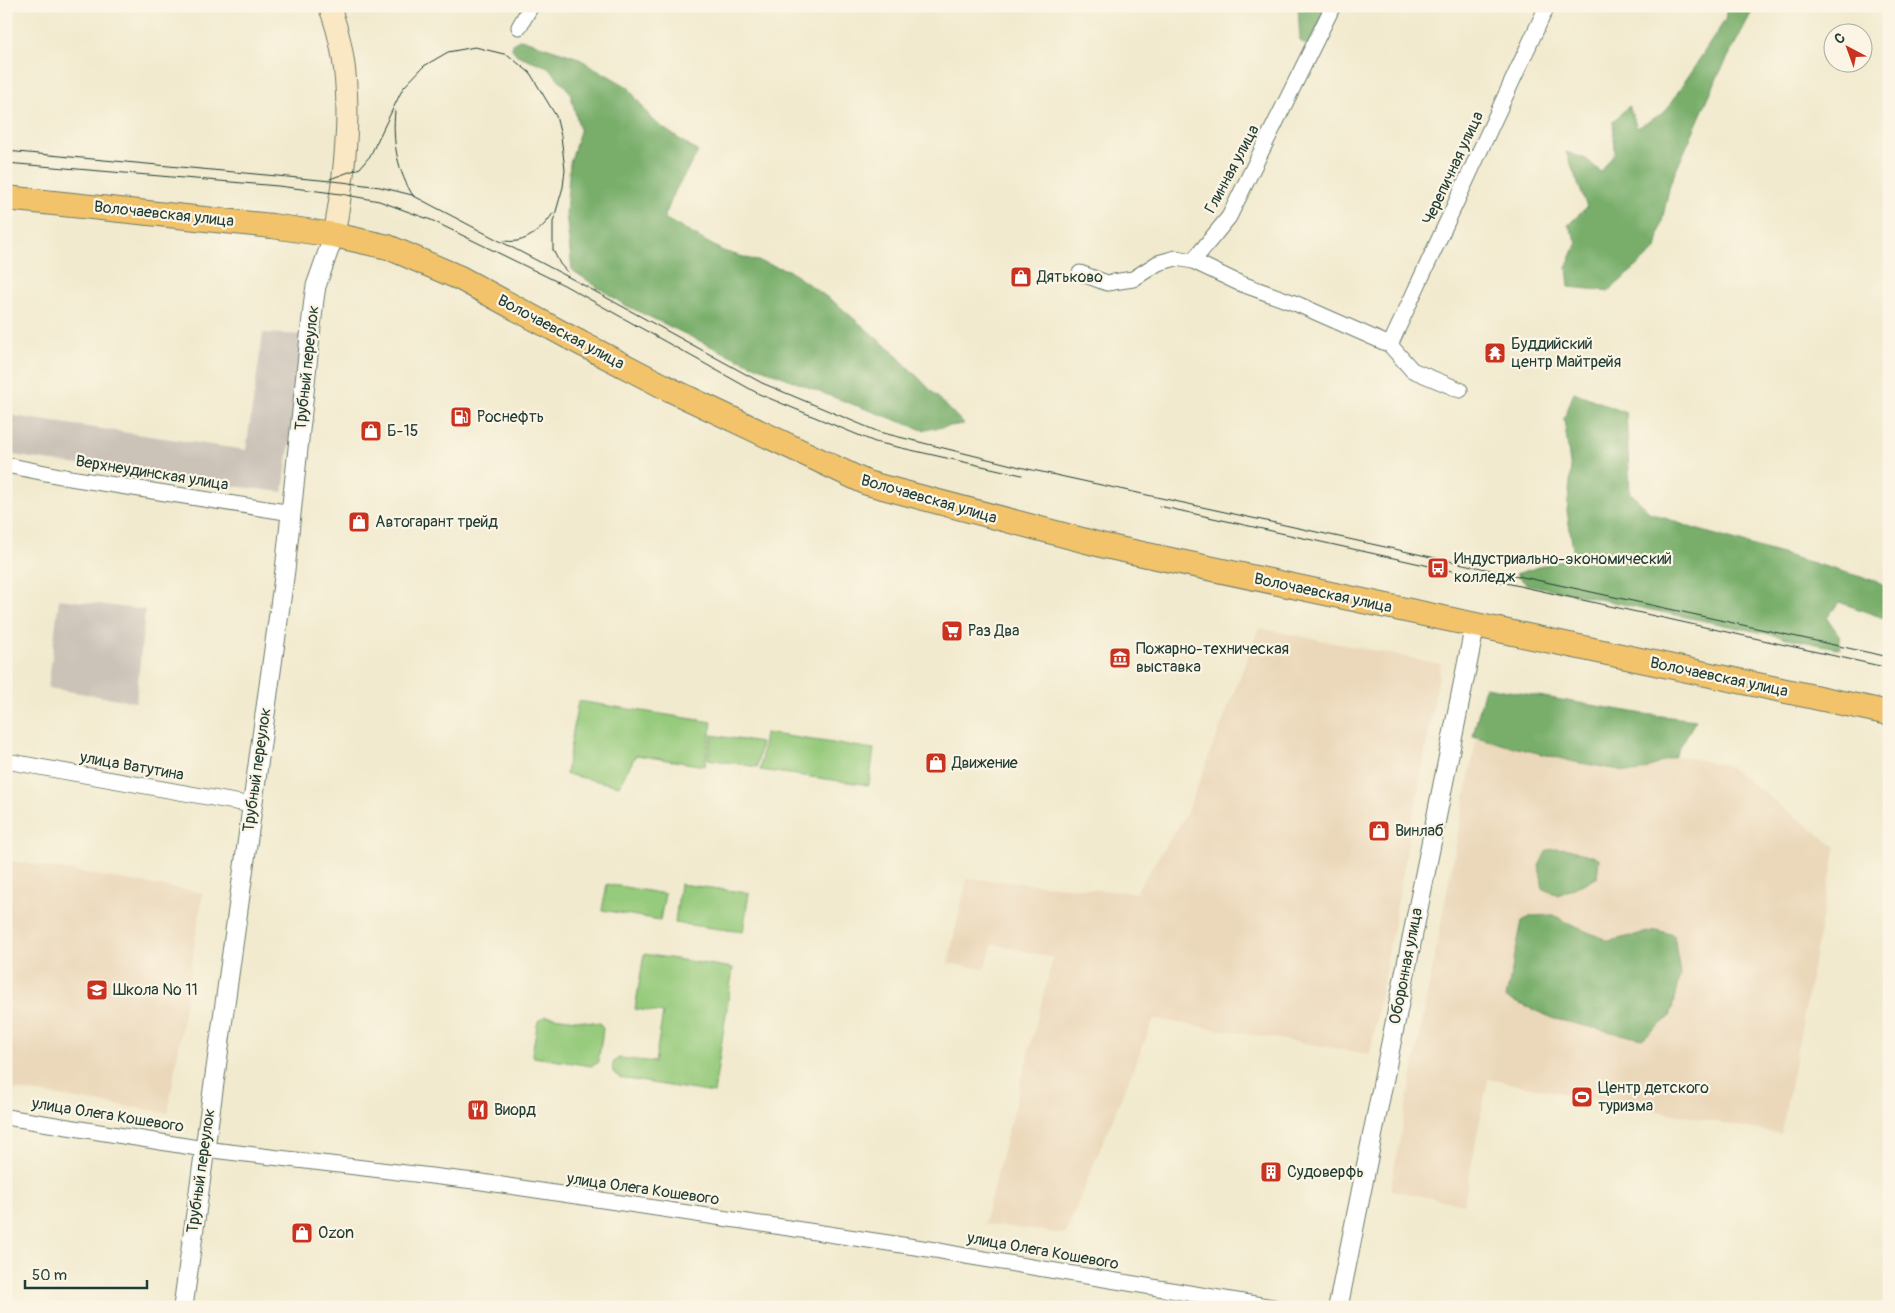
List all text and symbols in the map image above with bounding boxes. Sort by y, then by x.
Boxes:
north arrow [1822,22,1872,72]
text: С [1831,29,1849,48]
street label: Черепичная улица [1418,108,1488,228]
street label: Глинная улица [1200,121,1264,217]
street label: Волочаевская улица [93,197,235,231]
shop icon: Дятьково [1009,265,1033,289]
place label: Дятьково [1036,267,1103,287]
street label: Волочаевская улица [494,290,628,374]
street label: Трубный переулок [290,305,324,431]
place label: Буддийский центр Майтрейя [1511,334,1621,372]
temple icon: Буддийский центр Майтрейя [1483,341,1507,365]
fuel station icon: Роснефть [449,405,473,429]
place label: Роснефть [477,407,544,427]
shop icon: Б-15 [359,419,383,443]
place label: Б-15 [387,421,418,441]
street label: Верхнеудинская улица [74,451,230,495]
street label: Волочаевская улица [859,470,999,528]
shop icon: Автогарант трейд [347,510,371,534]
place label: Автогарант трейд [375,512,498,532]
place label: Индустриально-экономический колледж [1454,549,1672,587]
bus stop icon: Индустриально-экономический колледж [1426,556,1450,580]
street label: Волочаевская улица [1252,569,1394,617]
supermarket icon: Раз Два [940,619,964,643]
place label: Раз Два [968,621,1020,641]
place label: Пожарно-техническая выставка [1136,639,1289,677]
museum icon: Пожарно-техническая выставка [1108,646,1132,670]
street label: Волочаевская улица [1648,653,1790,701]
street label: Трубный переулок [238,706,276,834]
street label: улица Ватутина [77,747,186,785]
shop icon: Движение [924,751,948,775]
place label: Движение [951,753,1018,773]
shop icon: Винлаб [1367,819,1391,843]
place label: Винлаб [1395,821,1444,841]
street label: Оборонная улица [1385,906,1427,1026]
school or university icon: Школа № 11 [85,978,109,1002]
place label: Школа № 11 [113,980,198,1000]
place label: Центр детского туризма [1598,1078,1709,1116]
sports icon: Центр детского туризма [1570,1085,1594,1109]
street label: улица Олега Кошевого [30,1093,186,1137]
restaurant icon: Виорд [466,1098,490,1122]
place label: Виорд [494,1100,536,1120]
street label: Трубный переулок [182,1107,220,1235]
building icon: Судоверфь [1259,1160,1283,1184]
place label: Судоверфь [1287,1162,1364,1182]
street label: улица Олега Кошевого [565,1168,721,1210]
shop icon: Ozon [290,1221,314,1245]
place label: Ozon [318,1223,354,1243]
street label: улица Олега Кошевого [965,1228,1121,1274]
scale bar [25,1258,148,1290]
text: 50 m [32,1266,67,1285]

